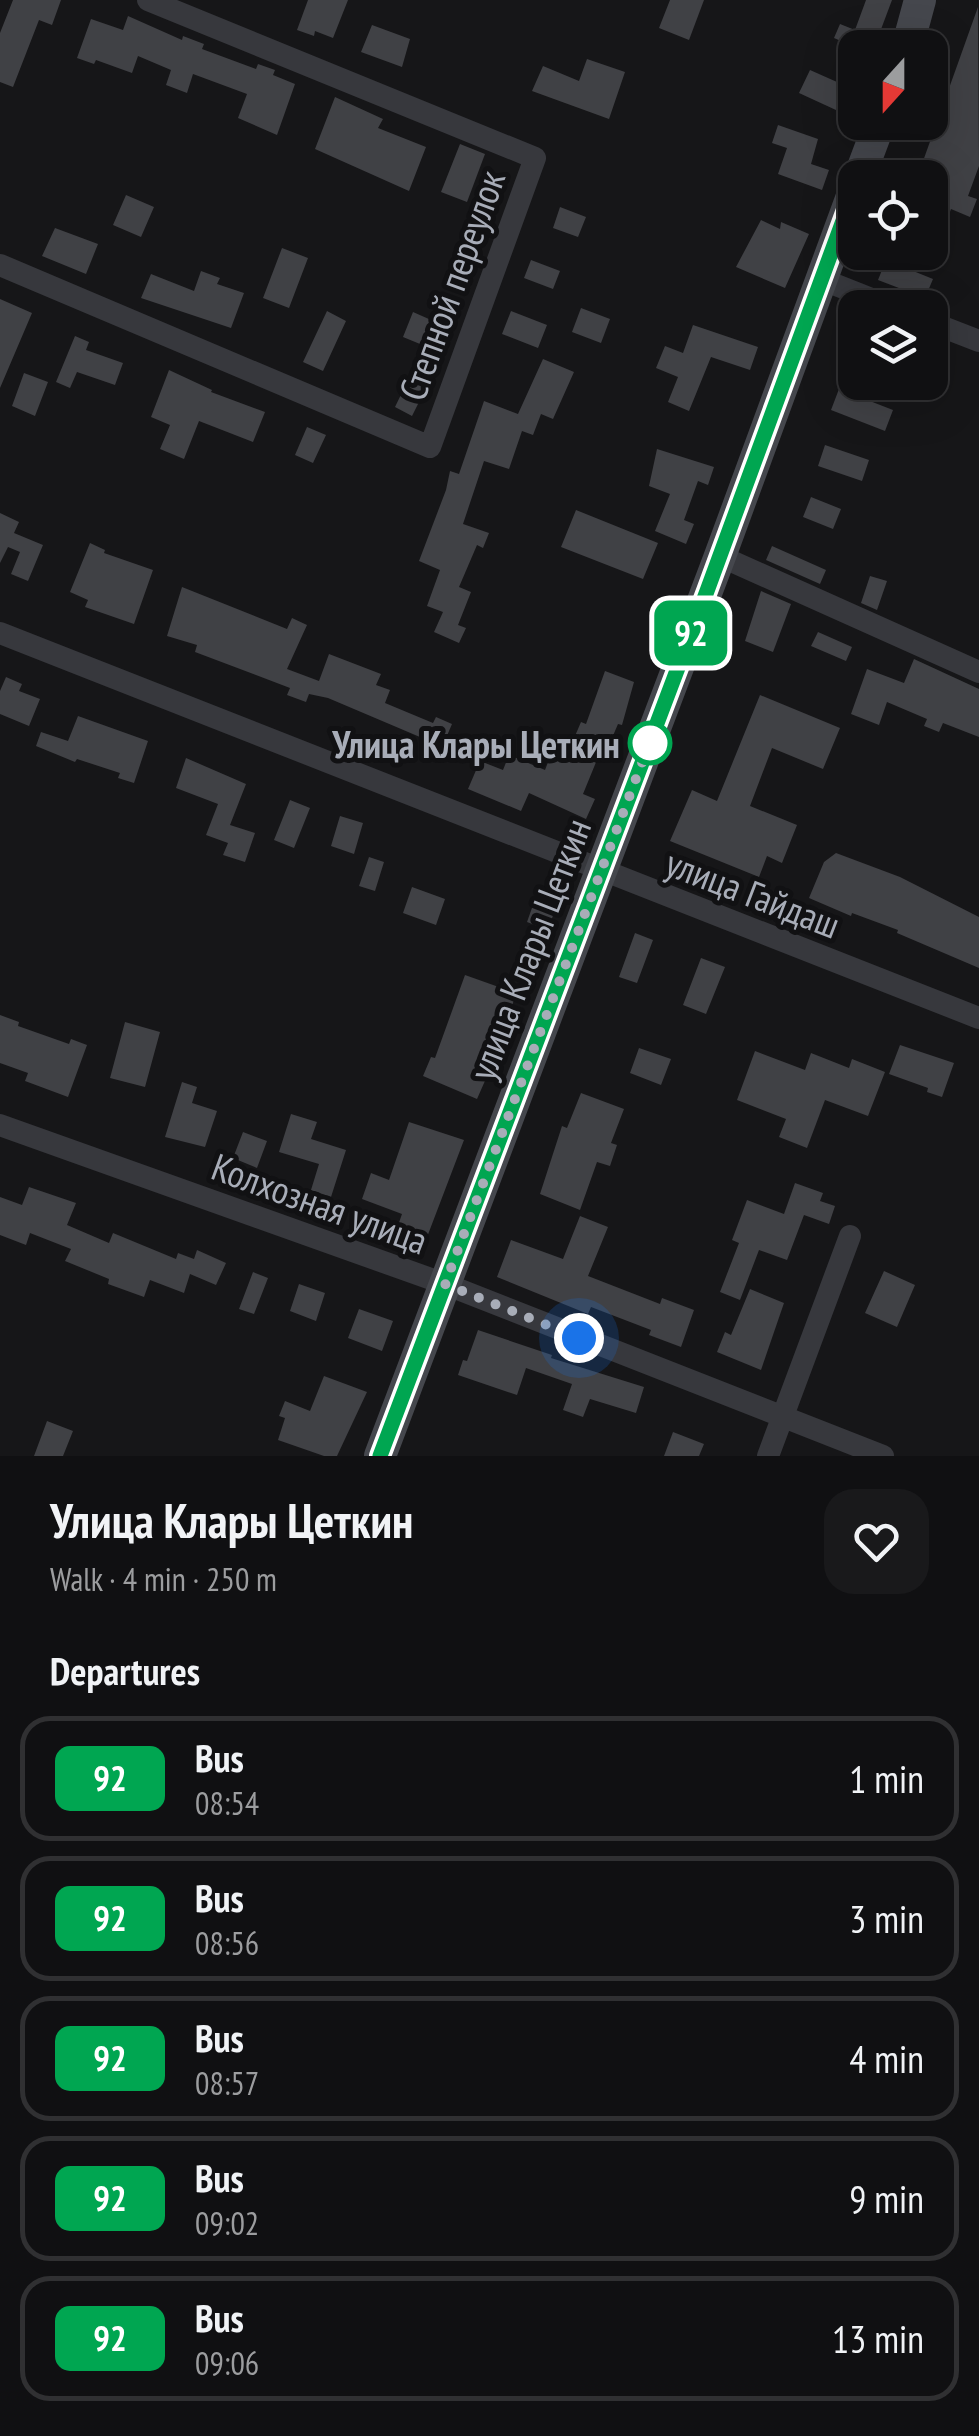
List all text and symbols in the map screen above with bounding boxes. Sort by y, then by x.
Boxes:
north arrow [838,30,948,140]
map controls [838,30,948,400]
button: locate [838,160,948,270]
street label: Степной переулок [387,163,515,407]
button: layers [838,290,948,400]
line badge: 92 [646,600,736,666]
text: 92 [674,610,708,656]
place label: Улица Клары Цеткин [331,719,620,768]
marker: Улица Клары Цеткин [629,722,671,764]
street label: улица Клары Цеткин [457,811,601,1087]
street label: улица Гайдаш [659,837,847,949]
street label: Колхозная улица [206,1141,434,1265]
your location [554,1313,604,1363]
text: Улица Клары Цеткин [50,1489,413,1551]
button: heart [824,1489,929,1594]
text: Walk · 4 min · 250 m [50,1558,277,1600]
text: Departures [50,1646,200,1695]
text: Bus [195,1733,244,1782]
text: 1 min [849,1754,924,1803]
text: 92 [93,1755,127,1801]
text: 08:54 [195,1782,259,1824]
text: Bus [195,1873,244,1922]
text: 3 min [849,1894,924,1943]
text: 92 [93,1895,127,1941]
text: 08:56 [195,1922,259,1964]
text: Bus [195,2013,244,2062]
text: 4 min [849,2034,924,2083]
text: 92 [93,2035,127,2081]
text: 08:57 [195,2062,259,2104]
text: Bus [195,2153,244,2202]
text: 9 min [849,2174,924,2223]
text: 92 [93,2175,127,2221]
text: 09:02 [195,2202,259,2244]
text: Bus [195,2293,244,2342]
text: 13 min [832,2314,924,2363]
text: 92 [93,2315,127,2361]
text: 09:06 [195,2342,259,2384]

